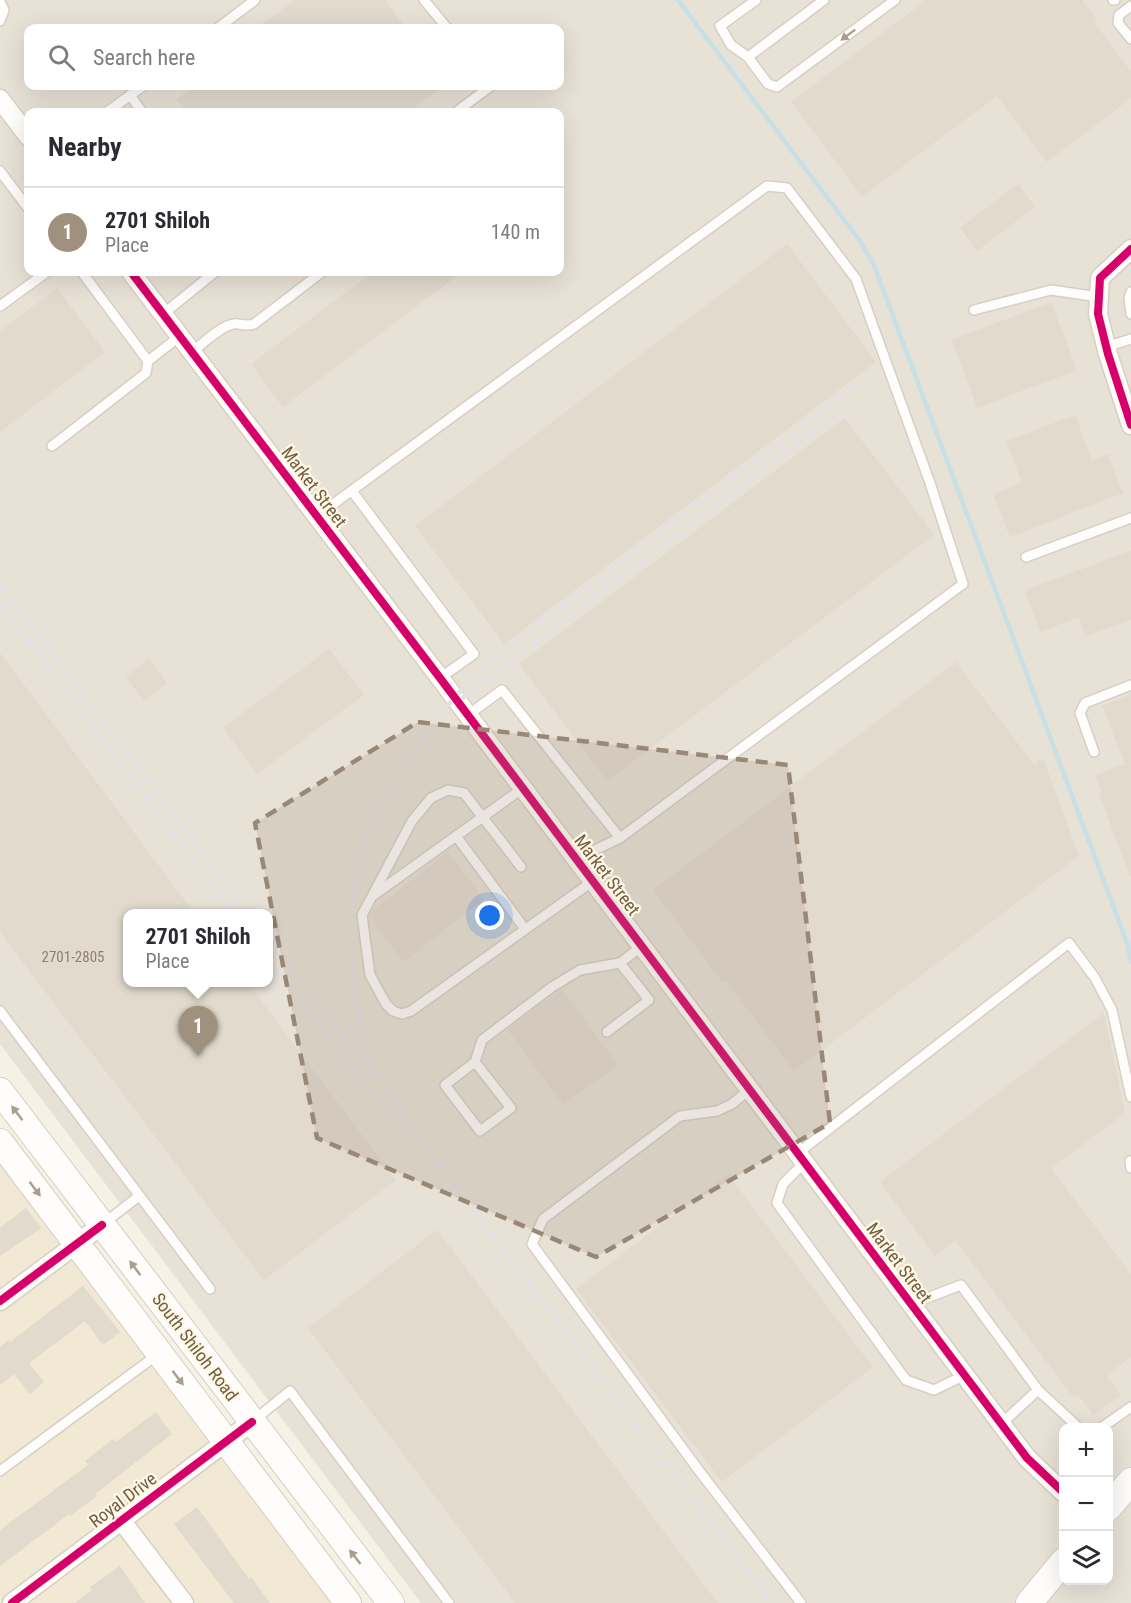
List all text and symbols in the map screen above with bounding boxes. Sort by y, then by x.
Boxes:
search box [24,24,564,90]
one-way arrow [840,29,856,41]
icon: search [45,41,78,74]
text: Search here [93,45,195,70]
text: Nearby [48,132,122,162]
text: 2701 Shiloh [105,208,210,233]
text: 1 [62,220,73,244]
text: 140 m [491,220,540,244]
text: Place [105,233,149,257]
street label: Market Street [277,442,352,531]
street label: Market Street [570,830,645,919]
your location [475,901,504,930]
popup [123,909,273,987]
text: 2701 Shiloh [145,924,251,949]
house number: 2701-2805 [42,948,104,966]
text: Place [145,949,189,973]
pin: 1 [178,1006,218,1056]
one-way arrow [11,1105,23,1121]
one-way arrow [29,1181,41,1196]
street label: Market Street [862,1218,937,1307]
one-way arrow [129,1261,141,1277]
street label: South Shiloh Road [148,1289,243,1405]
one-way arrow [172,1370,184,1386]
map controls [1059,1423,1113,1585]
button: + [1059,1423,1113,1477]
street label: Royal Drive [85,1468,160,1532]
button: − [1059,1477,1113,1531]
button: layers [1059,1531,1113,1585]
one-way arrow [350,1549,362,1564]

